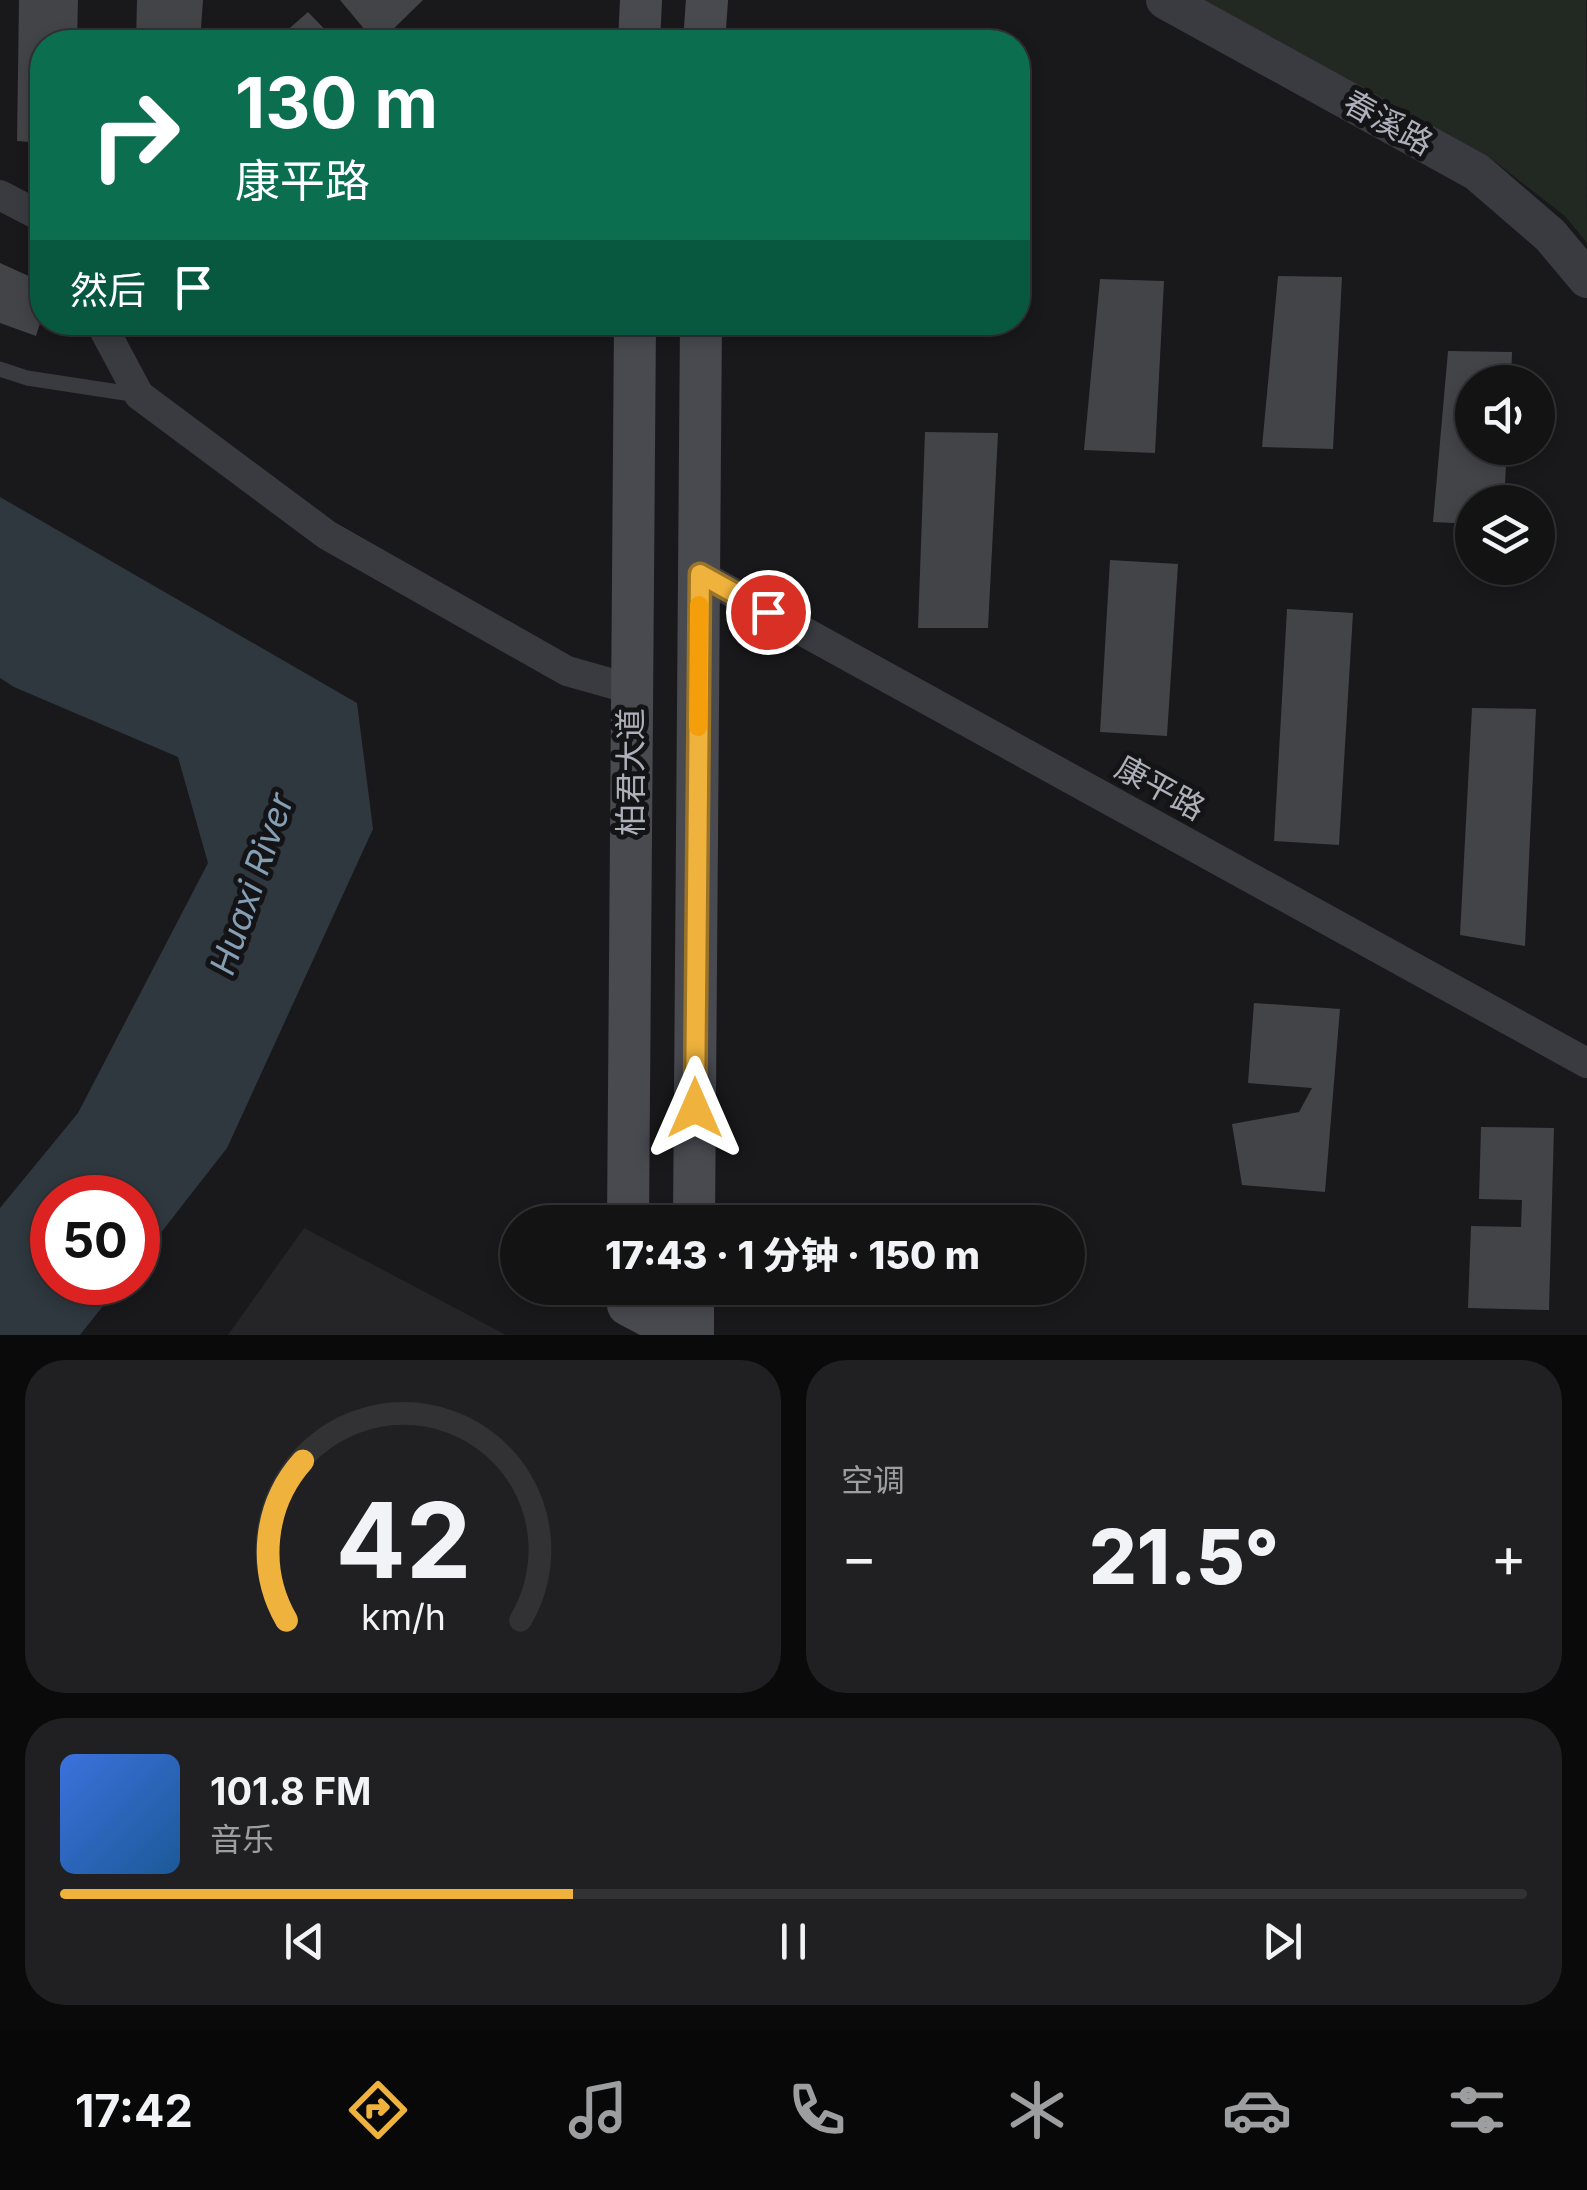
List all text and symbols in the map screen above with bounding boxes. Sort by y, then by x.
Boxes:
text: 130 m [235,60,438,145]
icon: right [70,70,200,200]
street label: 春溪路 [1337,82,1440,163]
text: 康平路 [235,153,370,208]
icon: arrive [166,260,221,315]
text: 然后 [70,267,146,313]
map controls [1455,365,1555,585]
button: sound [1455,365,1555,465]
button: layers [1455,485,1555,585]
pin [726,570,811,655]
icon: arrive [741,585,796,640]
street label: 柏君大道 [611,708,650,836]
street label: 康平路 [1109,747,1212,828]
water label: Huaxi River [200,787,302,980]
position arrow [643,1056,747,1160]
speed limit sign: 50 [30,1175,160,1305]
text: 17:43 · 1 分钟 · 150 m [605,1232,980,1278]
text: 空调 [841,1461,905,1500]
text: 42 [335,1477,471,1603]
text: 21.5° [1089,1511,1279,1602]
text: − [841,1524,877,1590]
text: + [1491,1524,1527,1590]
text: km/h [361,1595,445,1639]
text: 101.8 FM [210,1768,371,1814]
text: 音乐 [210,1820,274,1859]
icon: previous [277,1914,332,1969]
icon: pause [766,1914,821,1969]
icon: next [1255,1914,1310,1969]
icon: directions [343,2075,413,2145]
icon: music [563,2075,633,2145]
icon: phone [782,2075,852,2145]
icon: climate [1002,2075,1072,2145]
icon: car [1222,2075,1292,2145]
icon: filters [1442,2075,1512,2145]
text: 17:42 [75,2083,193,2138]

